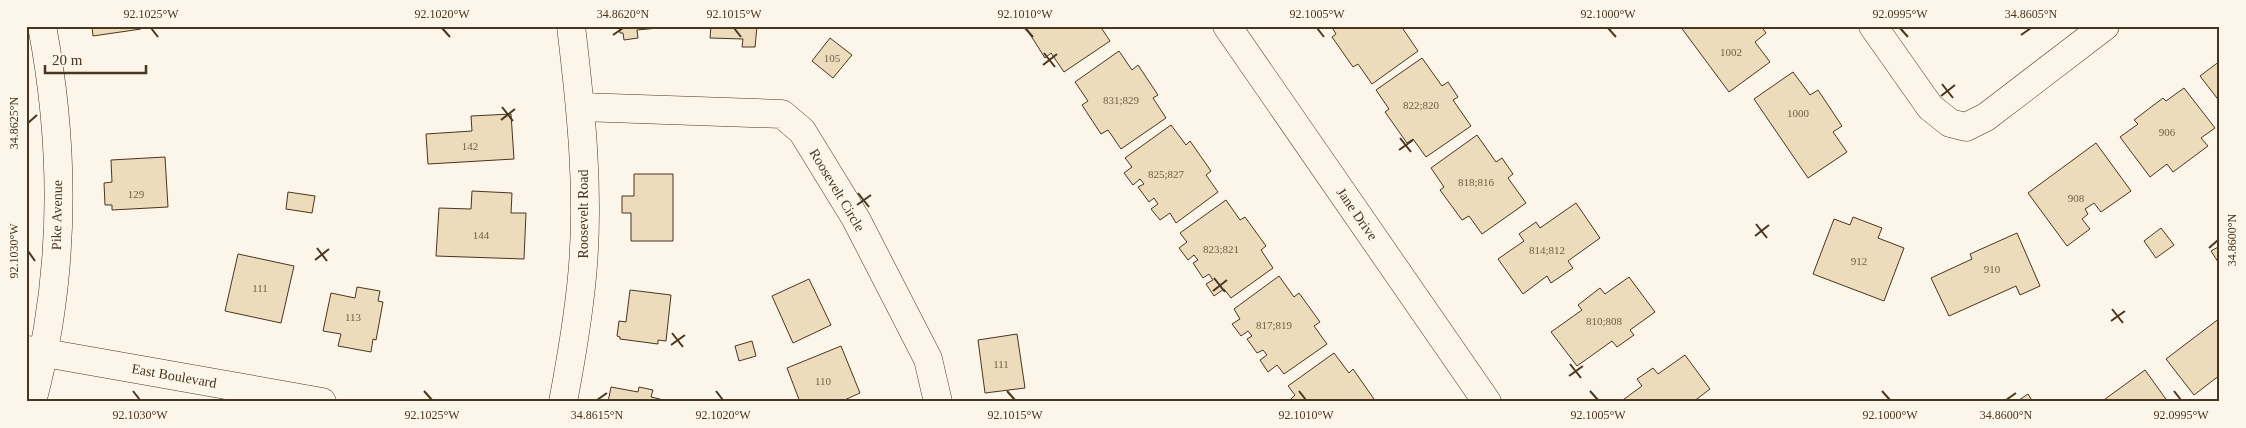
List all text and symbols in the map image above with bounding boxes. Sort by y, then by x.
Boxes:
text: 92.1025°W [123,7,179,21]
text: 92.1020°W [414,7,470,21]
text: 34.8620°N [597,7,650,21]
text: 92.1015°W [706,7,762,21]
text: 92.1010°W [997,7,1053,21]
text: 92.1005°W [1289,7,1345,21]
text: 92.1000°W [1580,7,1636,21]
text: 92.0995°W [1872,7,1928,21]
text: 34.8605°N [2005,7,2058,21]
scale bar [45,42,146,74]
house number: 1002 [1720,46,1742,58]
text: 20 m [52,52,83,68]
house number: 105 [824,52,841,64]
house number: 831;829 [1103,94,1140,106]
text: 34.8625°N [7,96,21,149]
house number: 822;820 [1403,99,1440,111]
house number: 1000 [1787,107,1810,119]
house number: 906 [2159,126,2176,138]
house number: 142 [462,140,478,152]
street label: Roosevelt Circle [806,146,868,234]
house number: 825;827 [1148,168,1185,180]
street label: Roosevelt Road [576,169,591,259]
house number: 818;816 [1458,176,1495,188]
street label: Pike Avenue [49,180,65,250]
street label: Jane Drive [1334,185,1380,243]
house number: 129 [128,188,145,200]
house number: 908 [2068,192,2085,204]
text: 34.8600°N [2225,213,2239,266]
text: 92.1030°W [7,223,21,279]
house number: 144 [473,229,490,241]
house number: 823;821 [1203,243,1239,255]
house number: 814;812 [1529,244,1565,256]
house number: 912 [1851,255,1867,267]
house number: 910 [1984,263,2001,275]
house number: 111 [252,282,268,294]
house number: 113 [345,311,362,323]
house number: 810;808 [1586,315,1623,327]
house number: 817;819 [1256,319,1293,331]
house number: 111 [993,358,1009,370]
street label: East Boulevard [130,361,218,391]
house number: 110 [815,375,832,387]
text: 92.1030°W [112,408,168,422]
text: 92.1025°W [404,408,460,422]
text: 34.8615°N [571,408,624,422]
text: 92.1020°W [695,408,751,422]
text: 92.1015°W [987,408,1043,422]
text: 92.1010°W [1278,408,1334,422]
text: 92.1005°W [1570,408,1626,422]
text: 92.1000°W [1862,408,1918,422]
text: 34.8600°N [1980,408,2033,422]
text: 92.0995°W [2153,408,2209,422]

